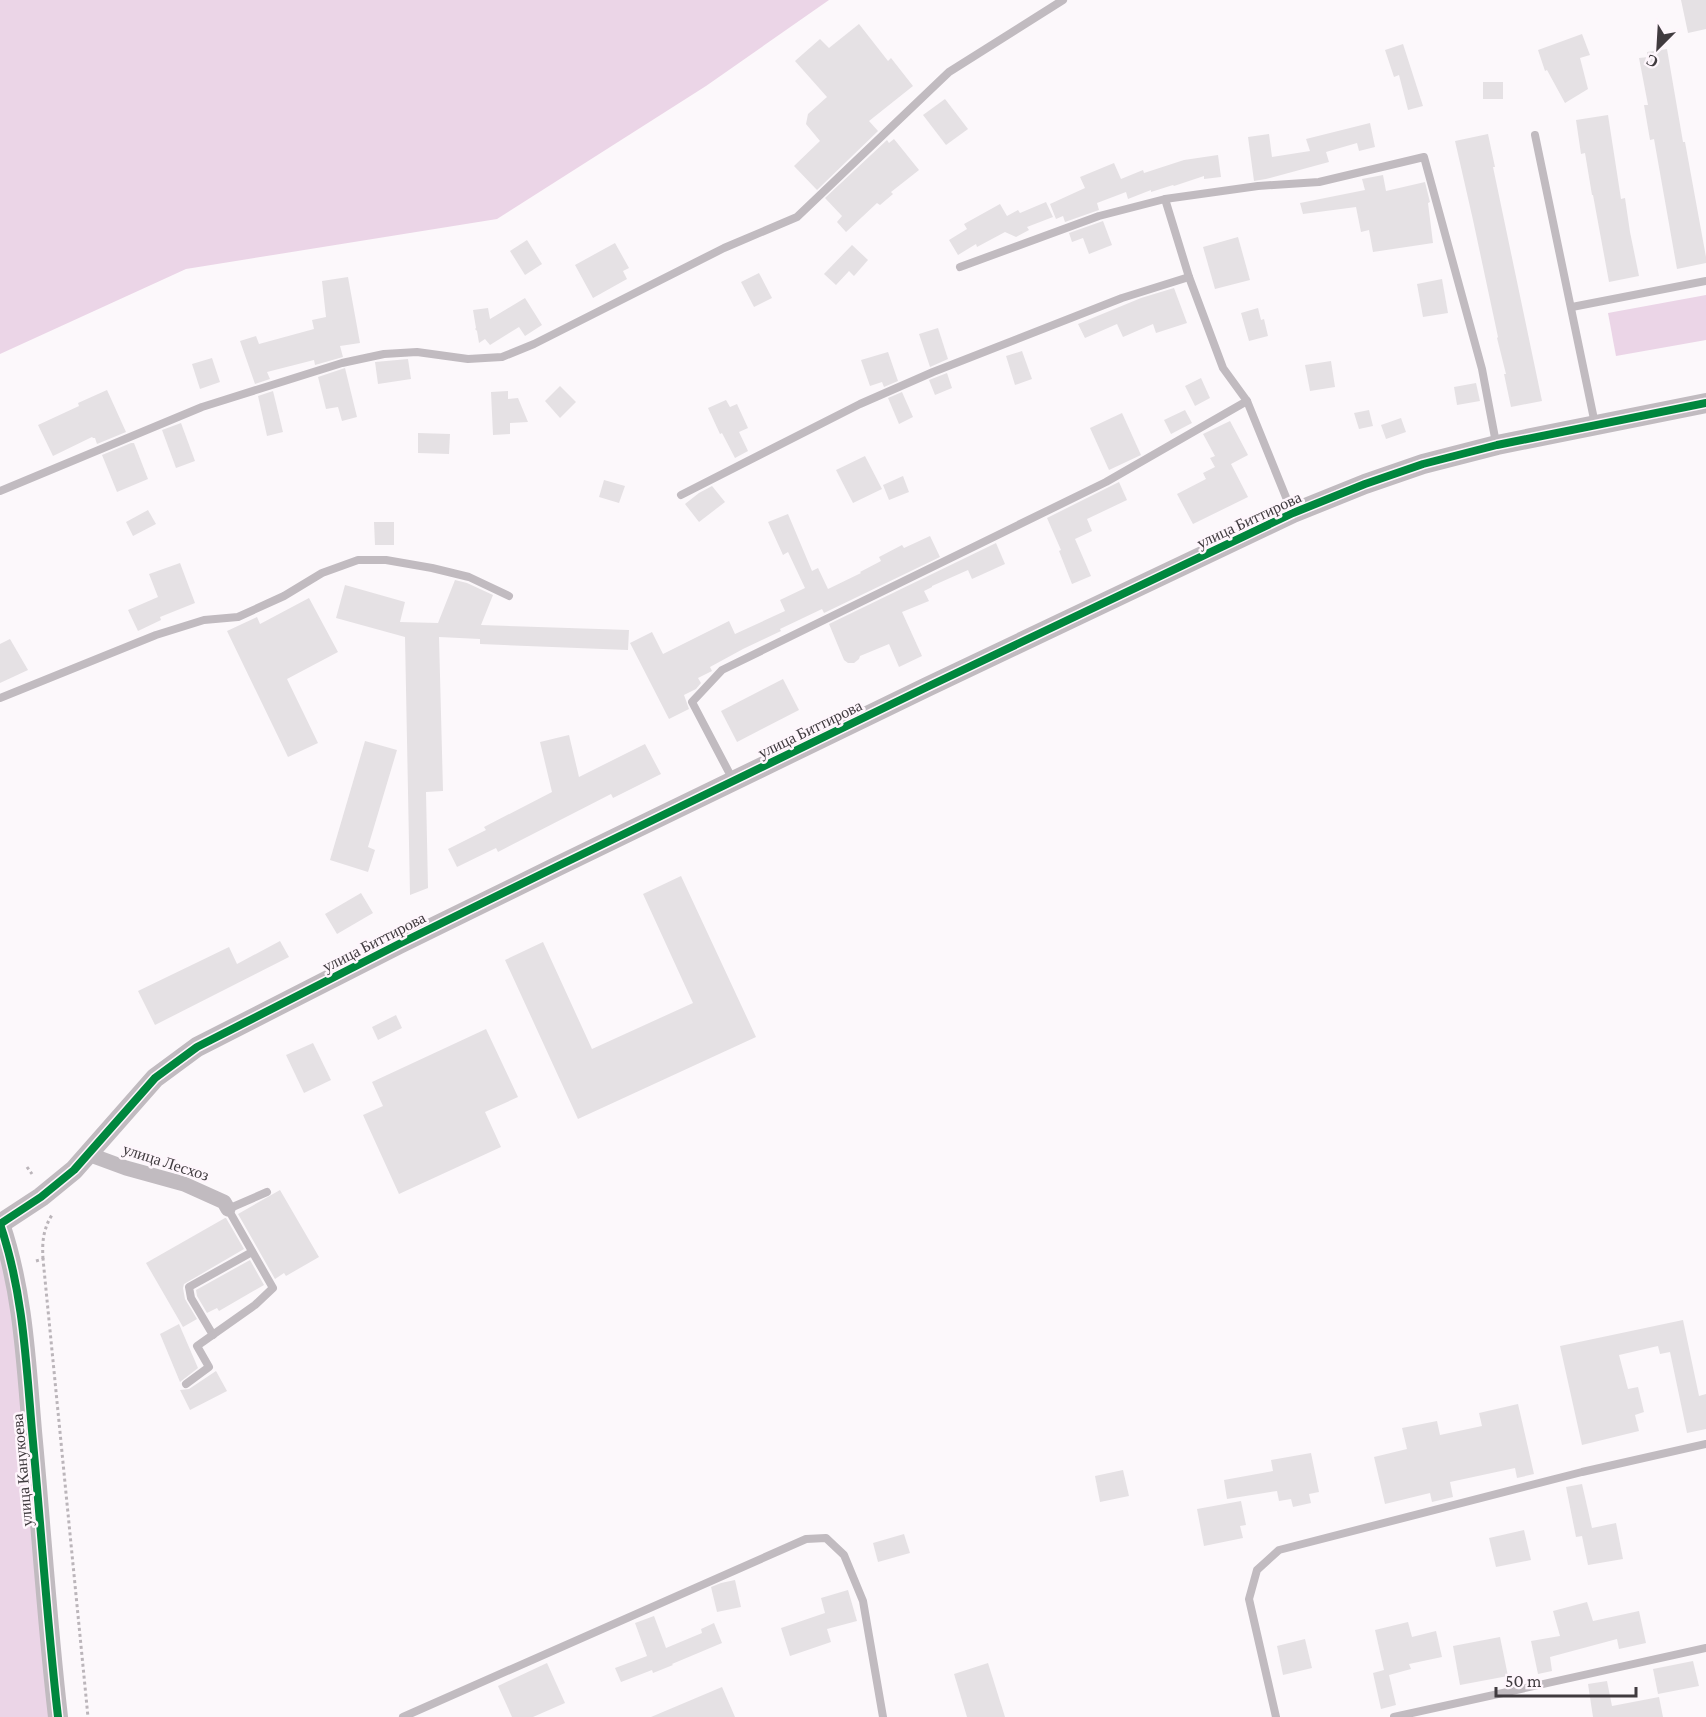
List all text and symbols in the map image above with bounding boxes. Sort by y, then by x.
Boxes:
north arrow [1628,18,1688,78]
text: С [1643,51,1661,71]
street label: улица Биттирова [1194,488,1304,553]
street label: улица Биттирова [755,697,865,762]
street label: улица Биттирова [320,909,429,976]
street label: улица Лесхоз [121,1140,211,1185]
street label: улица Канукоева [9,1413,36,1527]
scale bar [1496,1660,1636,1698]
text: 50 m [1505,1671,1542,1691]

